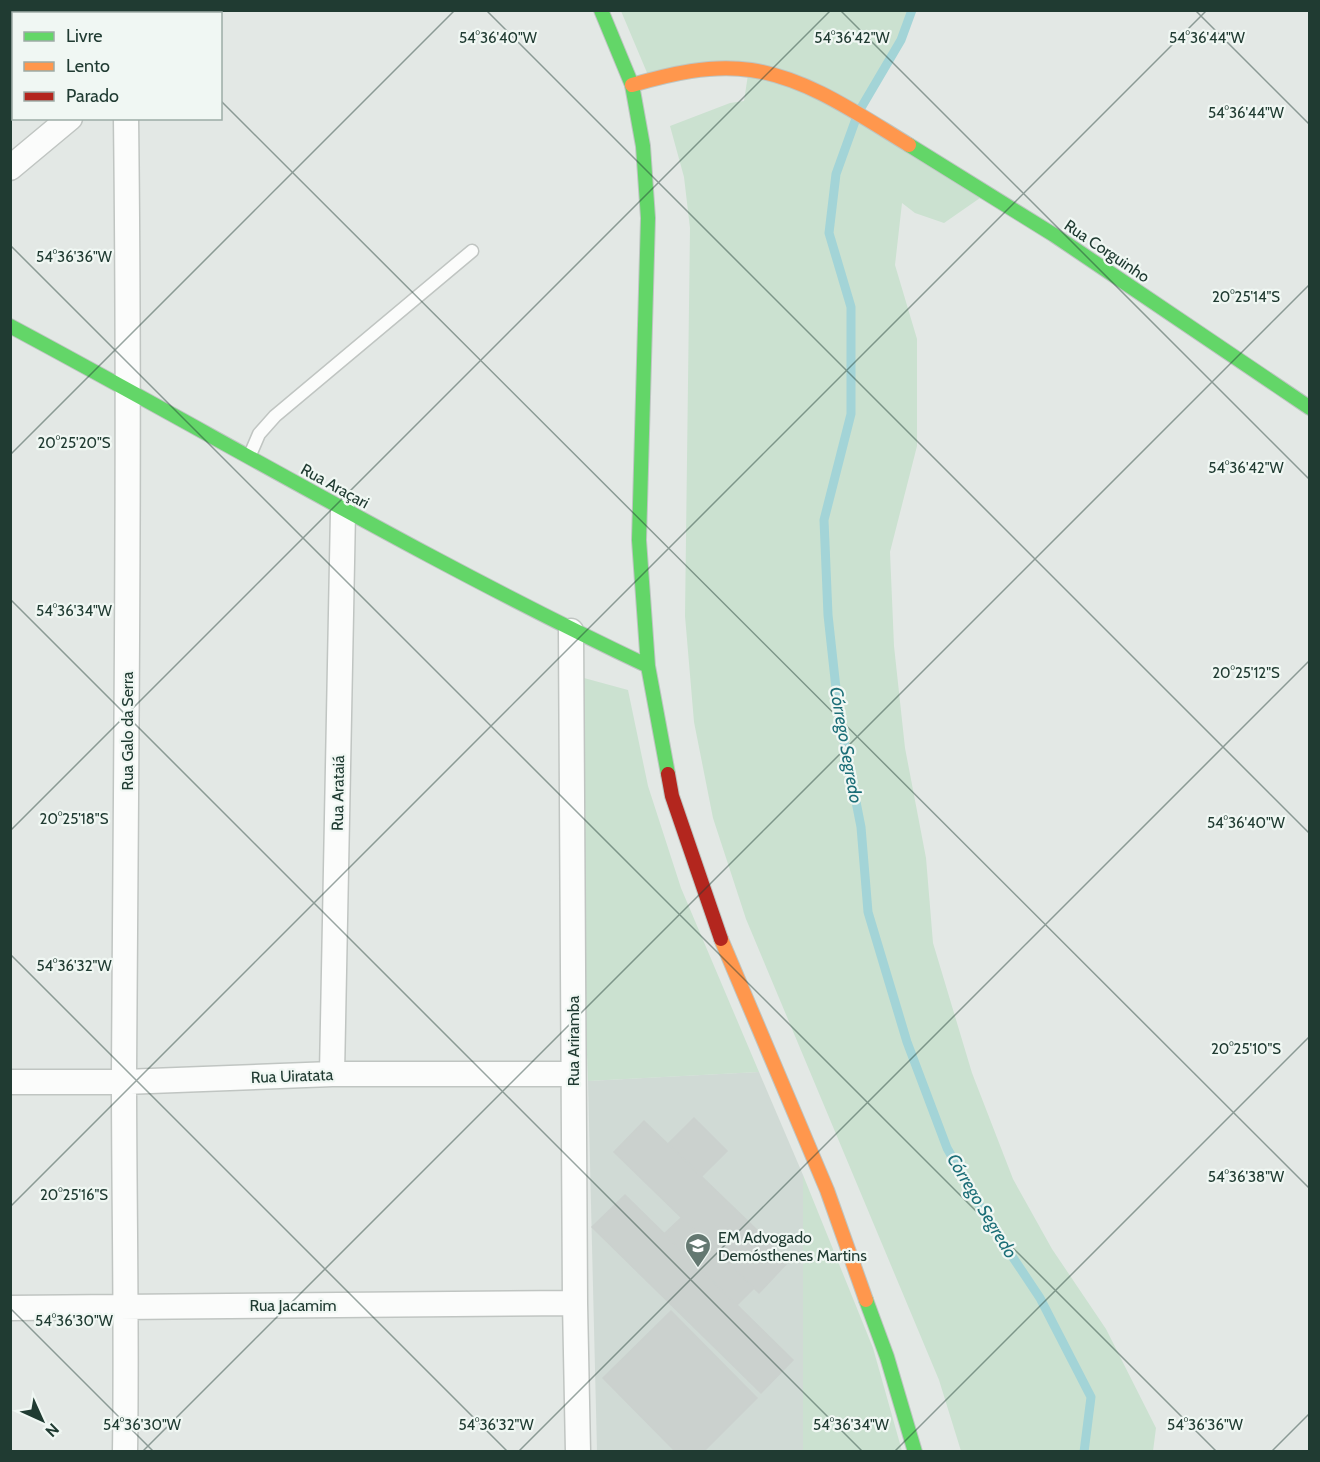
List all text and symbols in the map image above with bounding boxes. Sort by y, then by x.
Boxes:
legend [12,12,222,120]
text: Livre [66,25,102,47]
text: 54°36'40"W [459,29,538,47]
text: 54°36'42"W [814,29,891,47]
text: 54°36'44"W [1169,29,1246,47]
text: Lento [66,55,110,77]
text: Parado [66,85,119,107]
text: 54°36'44"W [1208,104,1285,122]
street label: Rua Corguinho [1061,216,1153,287]
text: 54°36'36"W [36,248,113,266]
text: 20°25'14"S [1212,288,1280,306]
text: 20°25'20"S [37,434,111,452]
text: 54°36'42"W [1208,459,1285,477]
street label: Rua Araçari [298,460,372,512]
text: 54°36'34"W [36,602,113,620]
text: 20°25'12"S [1212,664,1280,682]
street label: Rua Galo da Serra [118,671,137,791]
water label: Córrego Segredo [825,685,867,805]
street label: Rua Arataiá [328,755,348,831]
text: 20°25'18"S [40,810,109,828]
text: 54°36'40"W [1207,814,1286,832]
text: 54°36'32"W [36,957,112,975]
street label: Rua Ariramba [564,995,583,1086]
text: 20°25'10"S [1211,1040,1281,1058]
street label: Rua Uiratata [251,1065,334,1087]
water label: Córrego Segredo [942,1150,1022,1262]
text: 54°36'38"W [1208,1168,1285,1186]
text: 20°25'16"S [40,1186,108,1204]
place label: EM Advogado Demósthenes Martins [718,1228,867,1265]
school or university icon: EM Advogado Demósthenes Martins [683,1231,713,1269]
street label: Rua Jacamim [249,1296,337,1315]
text: 54°36'30"W [35,1312,114,1330]
north arrow [12,1390,72,1450]
text: 54°36'30"W [103,1416,182,1434]
text: 54°36'32"W [458,1416,534,1434]
text: 54°36'34"W [813,1416,890,1434]
text: 54°36'36"W [1167,1416,1244,1434]
text: N [42,1420,63,1441]

